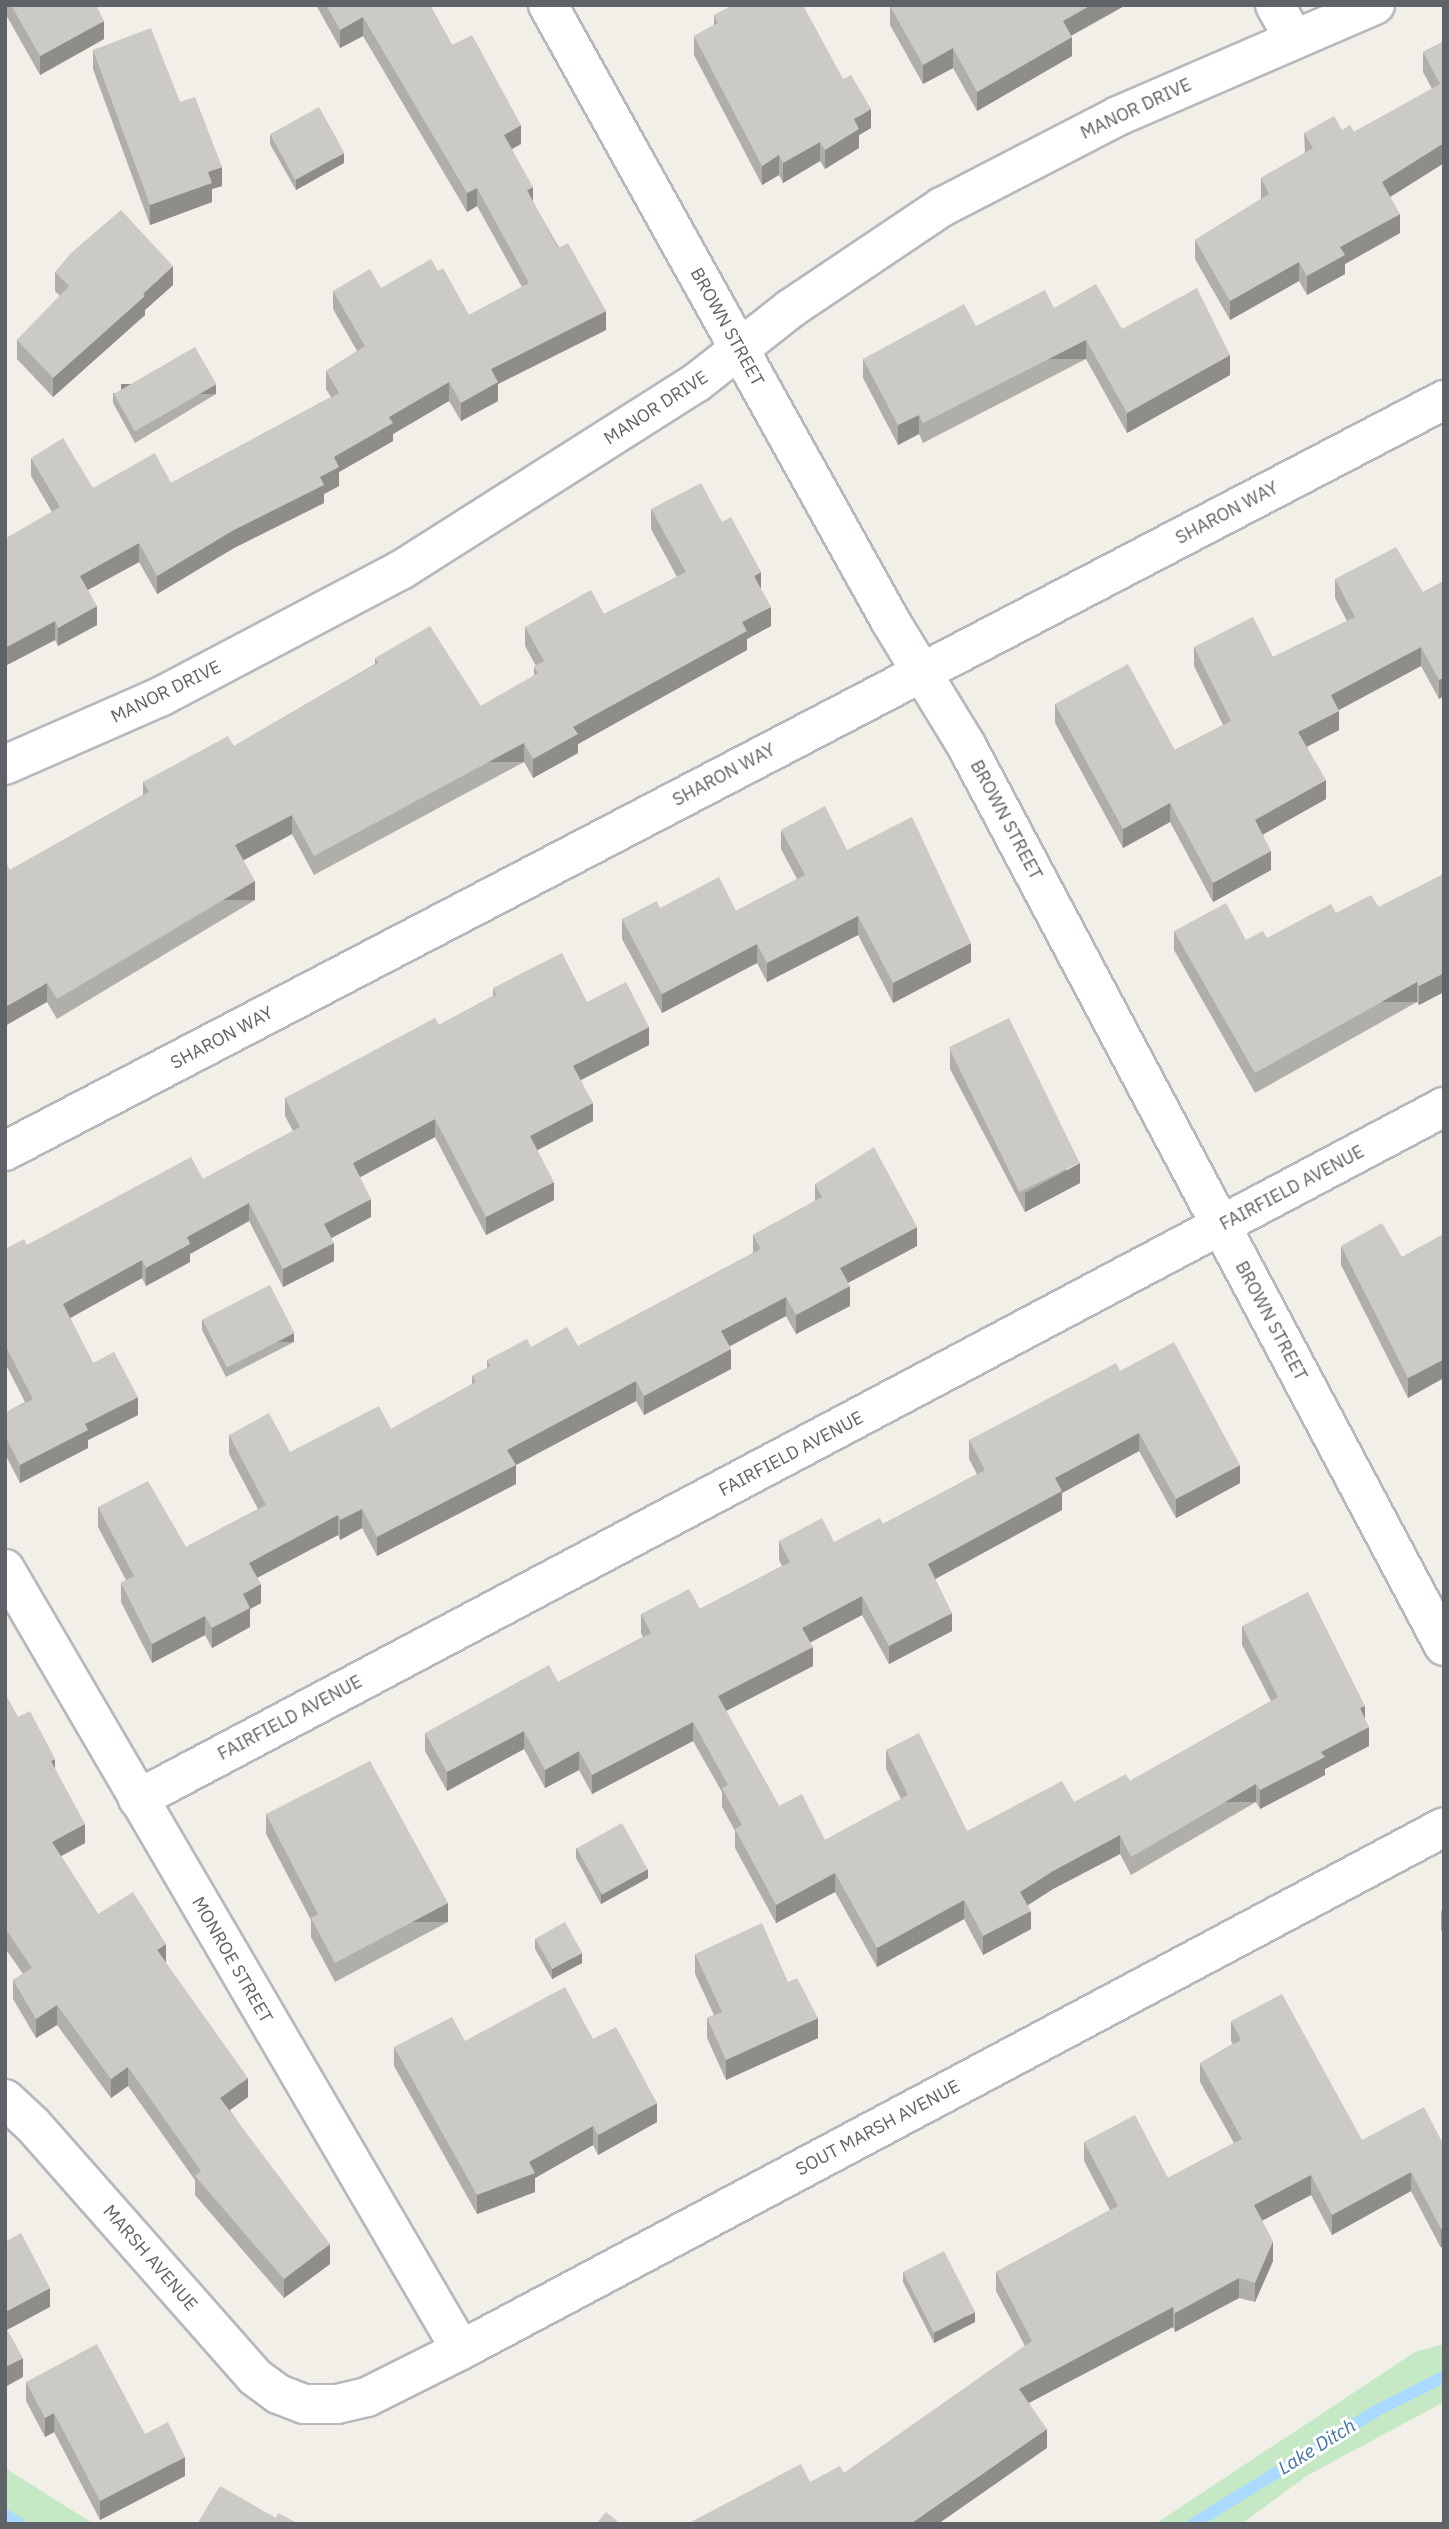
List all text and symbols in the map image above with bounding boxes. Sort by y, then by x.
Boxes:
street label: MANOR DRIVE [1077,74,1195,144]
street label: BROWN STREET [686,264,768,390]
street label: MANOR DRIVE [600,366,712,450]
street label: SHARON WAY [1172,477,1282,549]
street label: MANOR DRIVE [107,656,225,728]
street label: SHARON WAY [669,739,779,811]
street label: BROWN STREET [965,757,1047,883]
street label: SHARON WAY [167,1002,277,1074]
street label: FAIRFIELD AVENUE [1216,1141,1368,1235]
street label: BROWN STREET [1230,1258,1312,1384]
street label: FAIRFIELD AVENUE [715,1407,867,1501]
street label: FAIRFIELD AVENUE [214,1671,366,1765]
street label: MONROE STREET [187,1893,277,2027]
street label: SOUT MARSH AVENUE [792,2076,964,2180]
street label: MARSH AVENUE [98,2201,202,2315]
water label: Lake Ditch [1274,2414,1360,2480]

